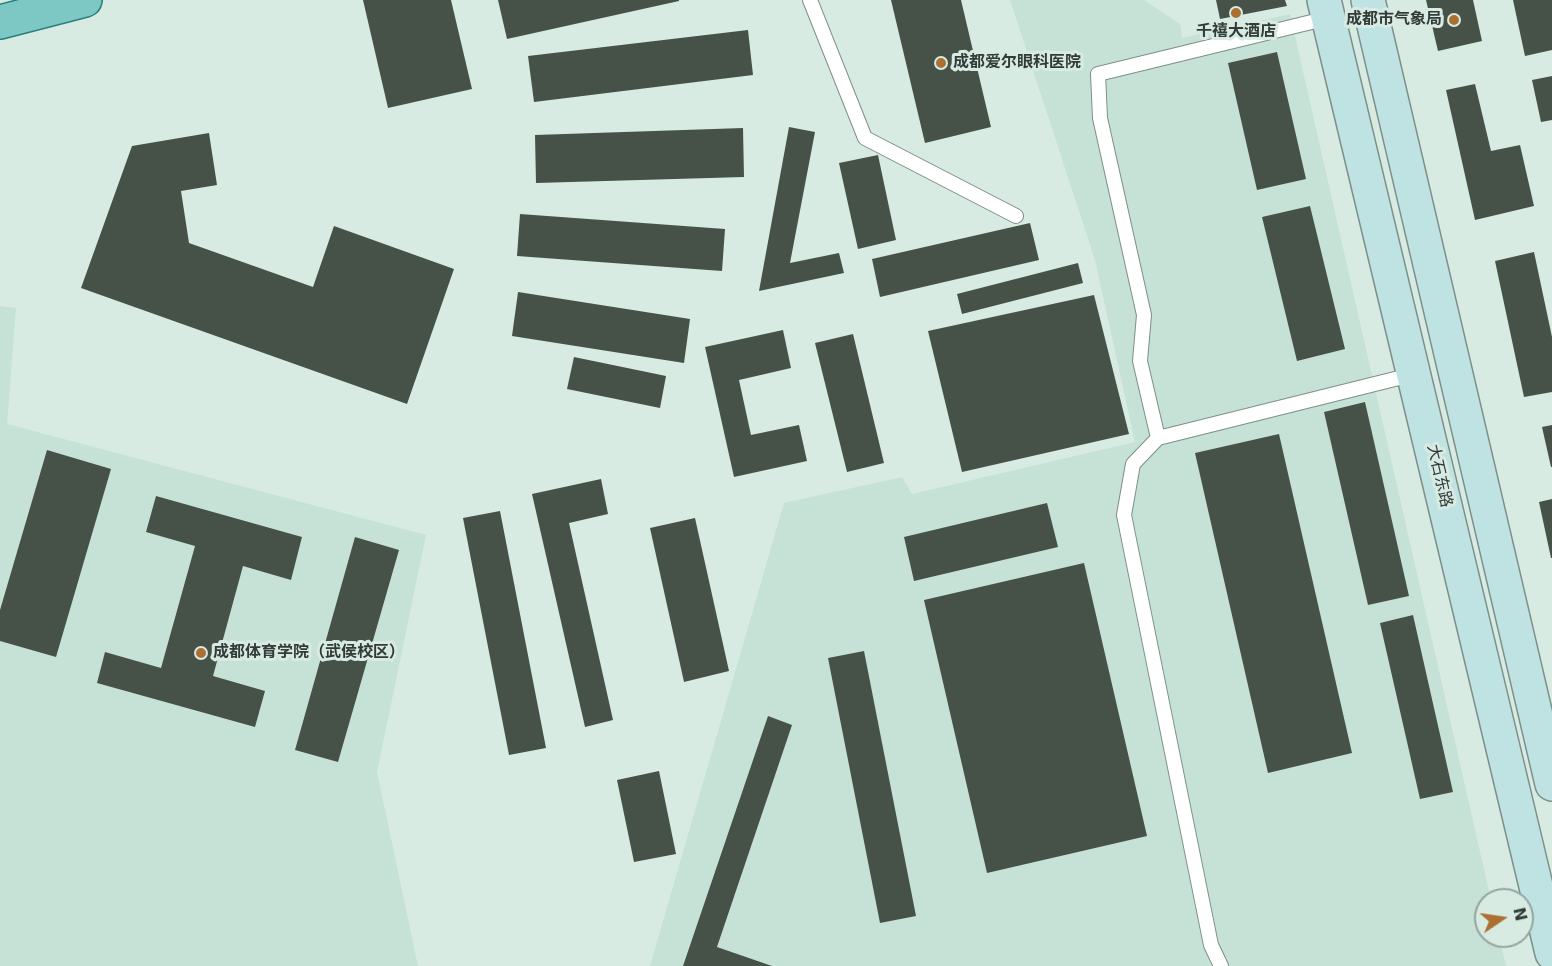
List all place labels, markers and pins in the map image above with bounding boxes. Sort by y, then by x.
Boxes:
marker: 千禧大酒店 [1229,6,1243,20]
place label: 成都市气象局 [1346,10,1442,30]
marker: 成都市气象局 [1447,13,1461,27]
place label: 千禧大酒店 [1196,22,1276,42]
place label: 成都爱尔眼科医院 [953,53,1081,73]
marker: 成都爱尔眼科医院 [934,56,948,70]
place label: 成都体育学院（武侯校区） [213,643,405,663]
marker: 成都体育学院（武侯校区） [194,646,208,660]

